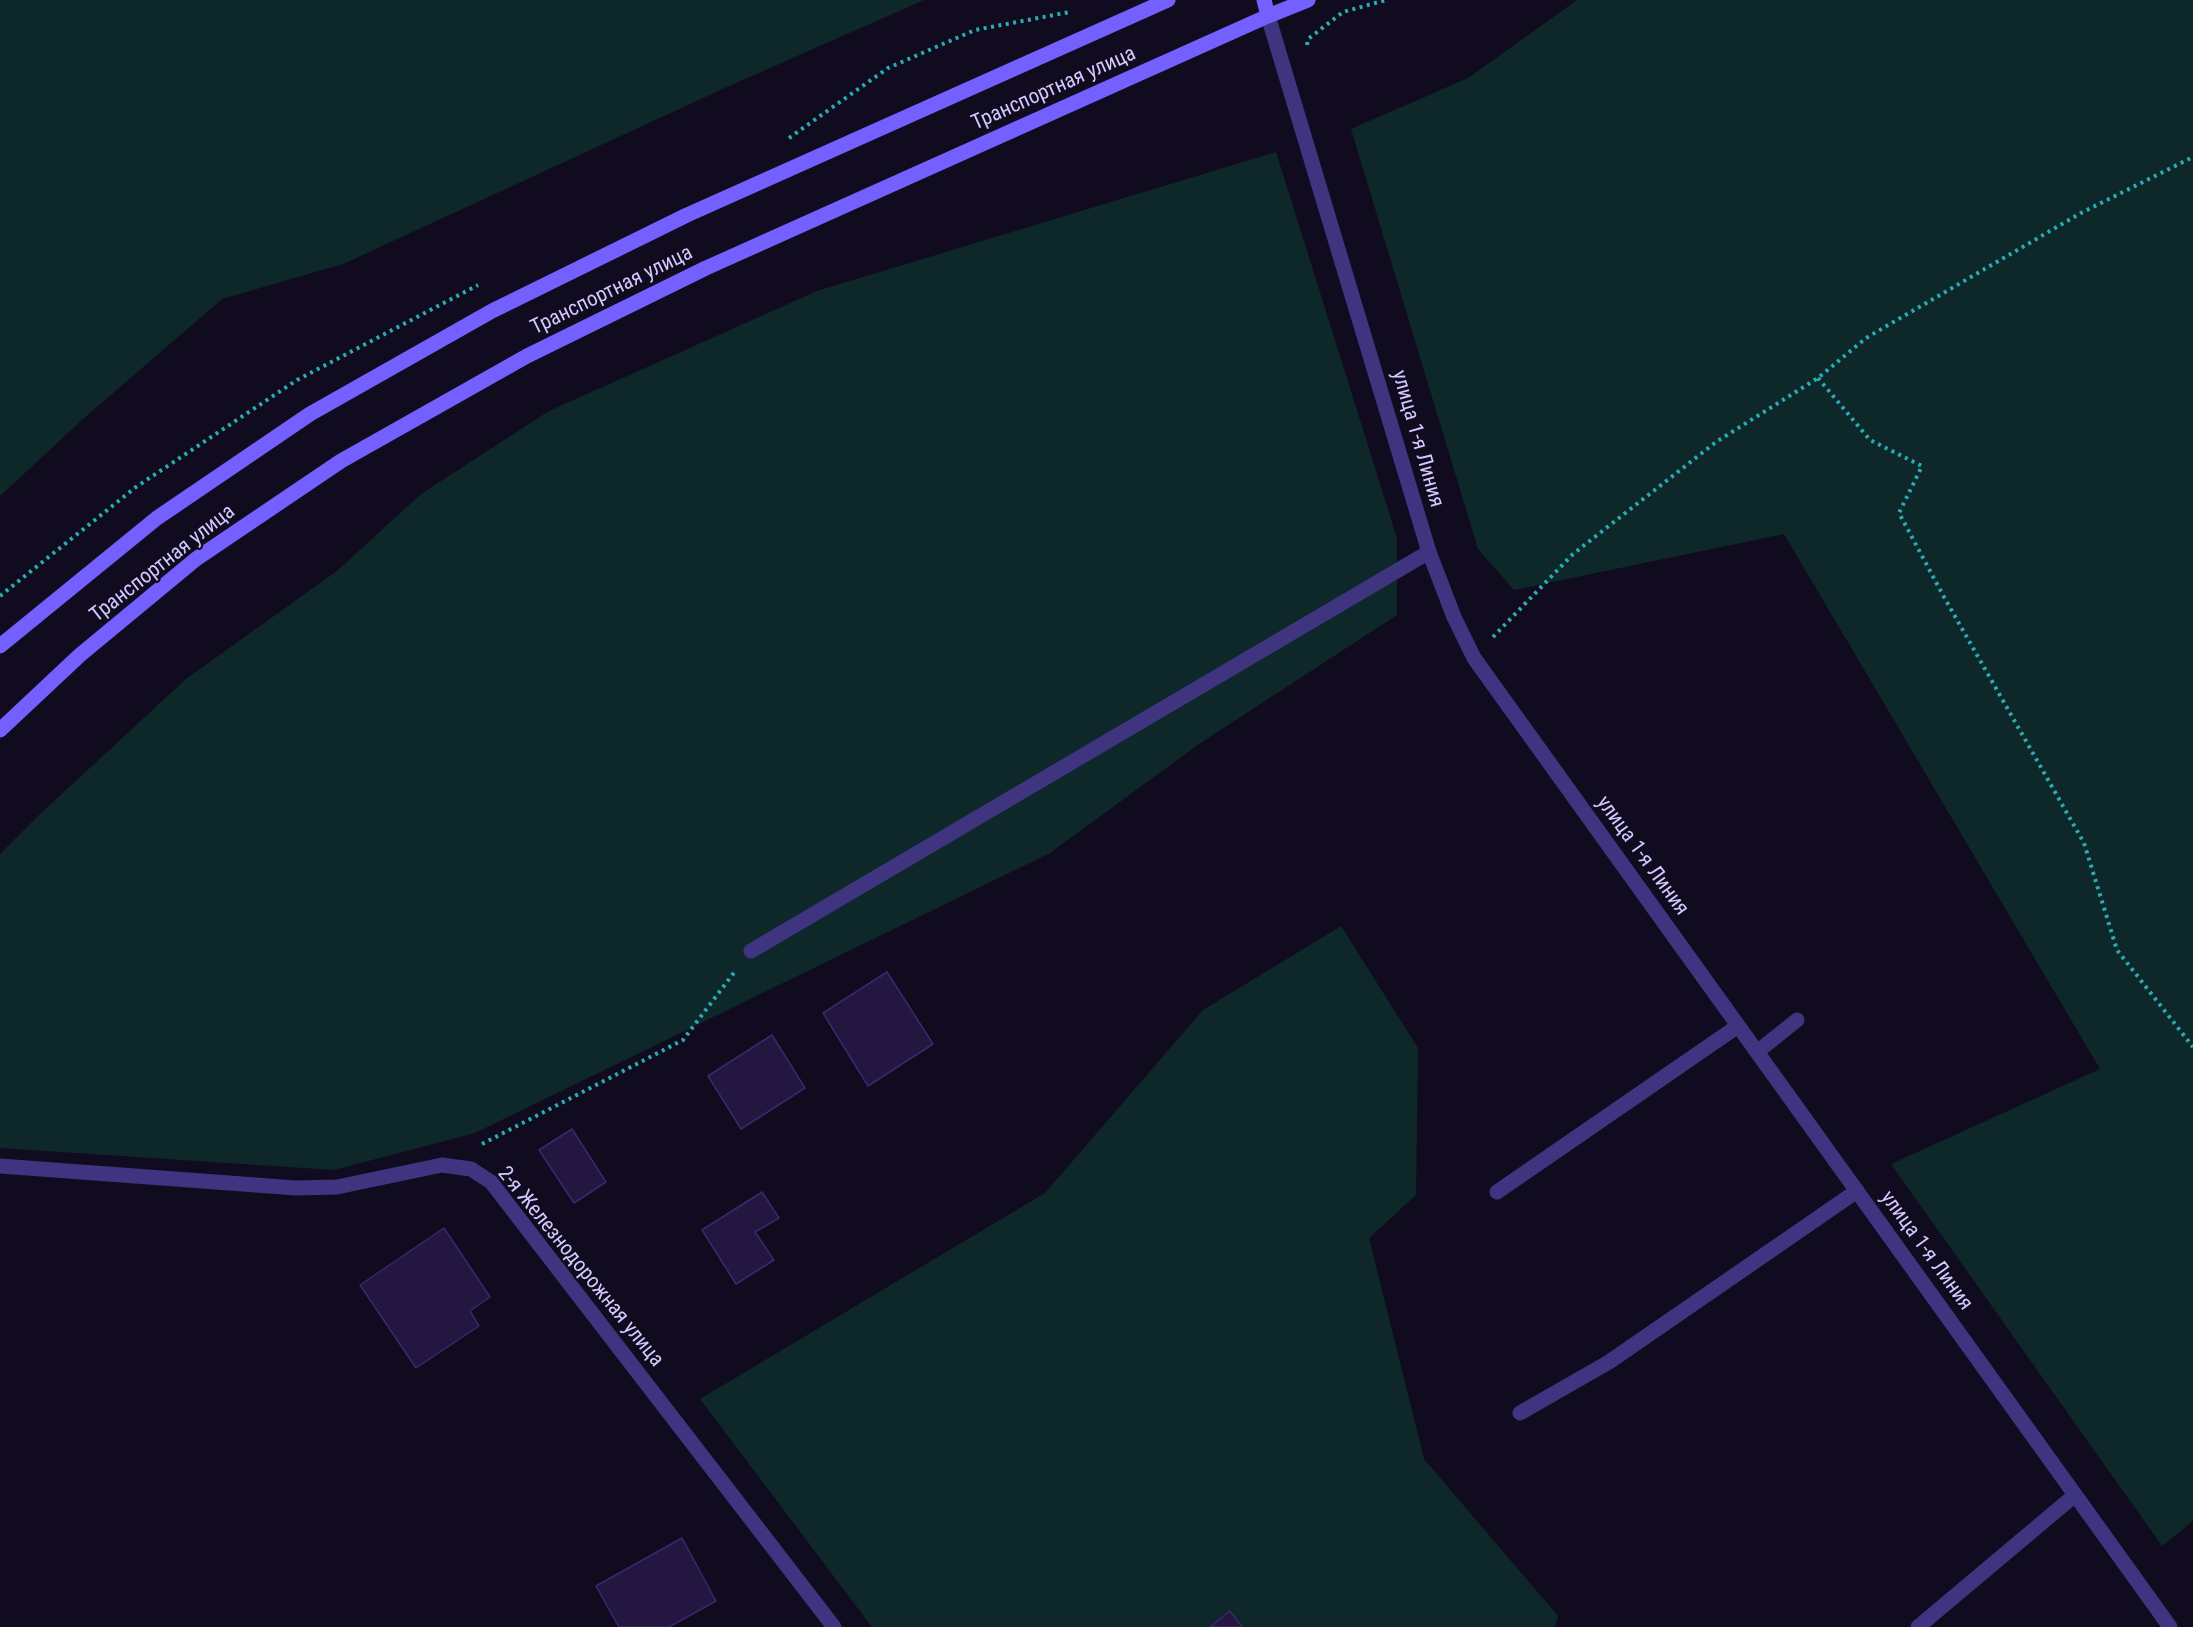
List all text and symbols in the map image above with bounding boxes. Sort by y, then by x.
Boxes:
street label: Транспортная улица [968,42,1140,136]
street label: Транспортная улица [527,241,697,341]
street label: улица 1-я Линия [1385,368,1449,510]
street label: Транспортная улица [86,500,240,628]
street label: улица 1-я Линия [1590,791,1694,921]
street label: 2-я Железнодорожная улица [492,1162,668,1372]
street label: улица 1-я Линия [1874,1186,1978,1316]

